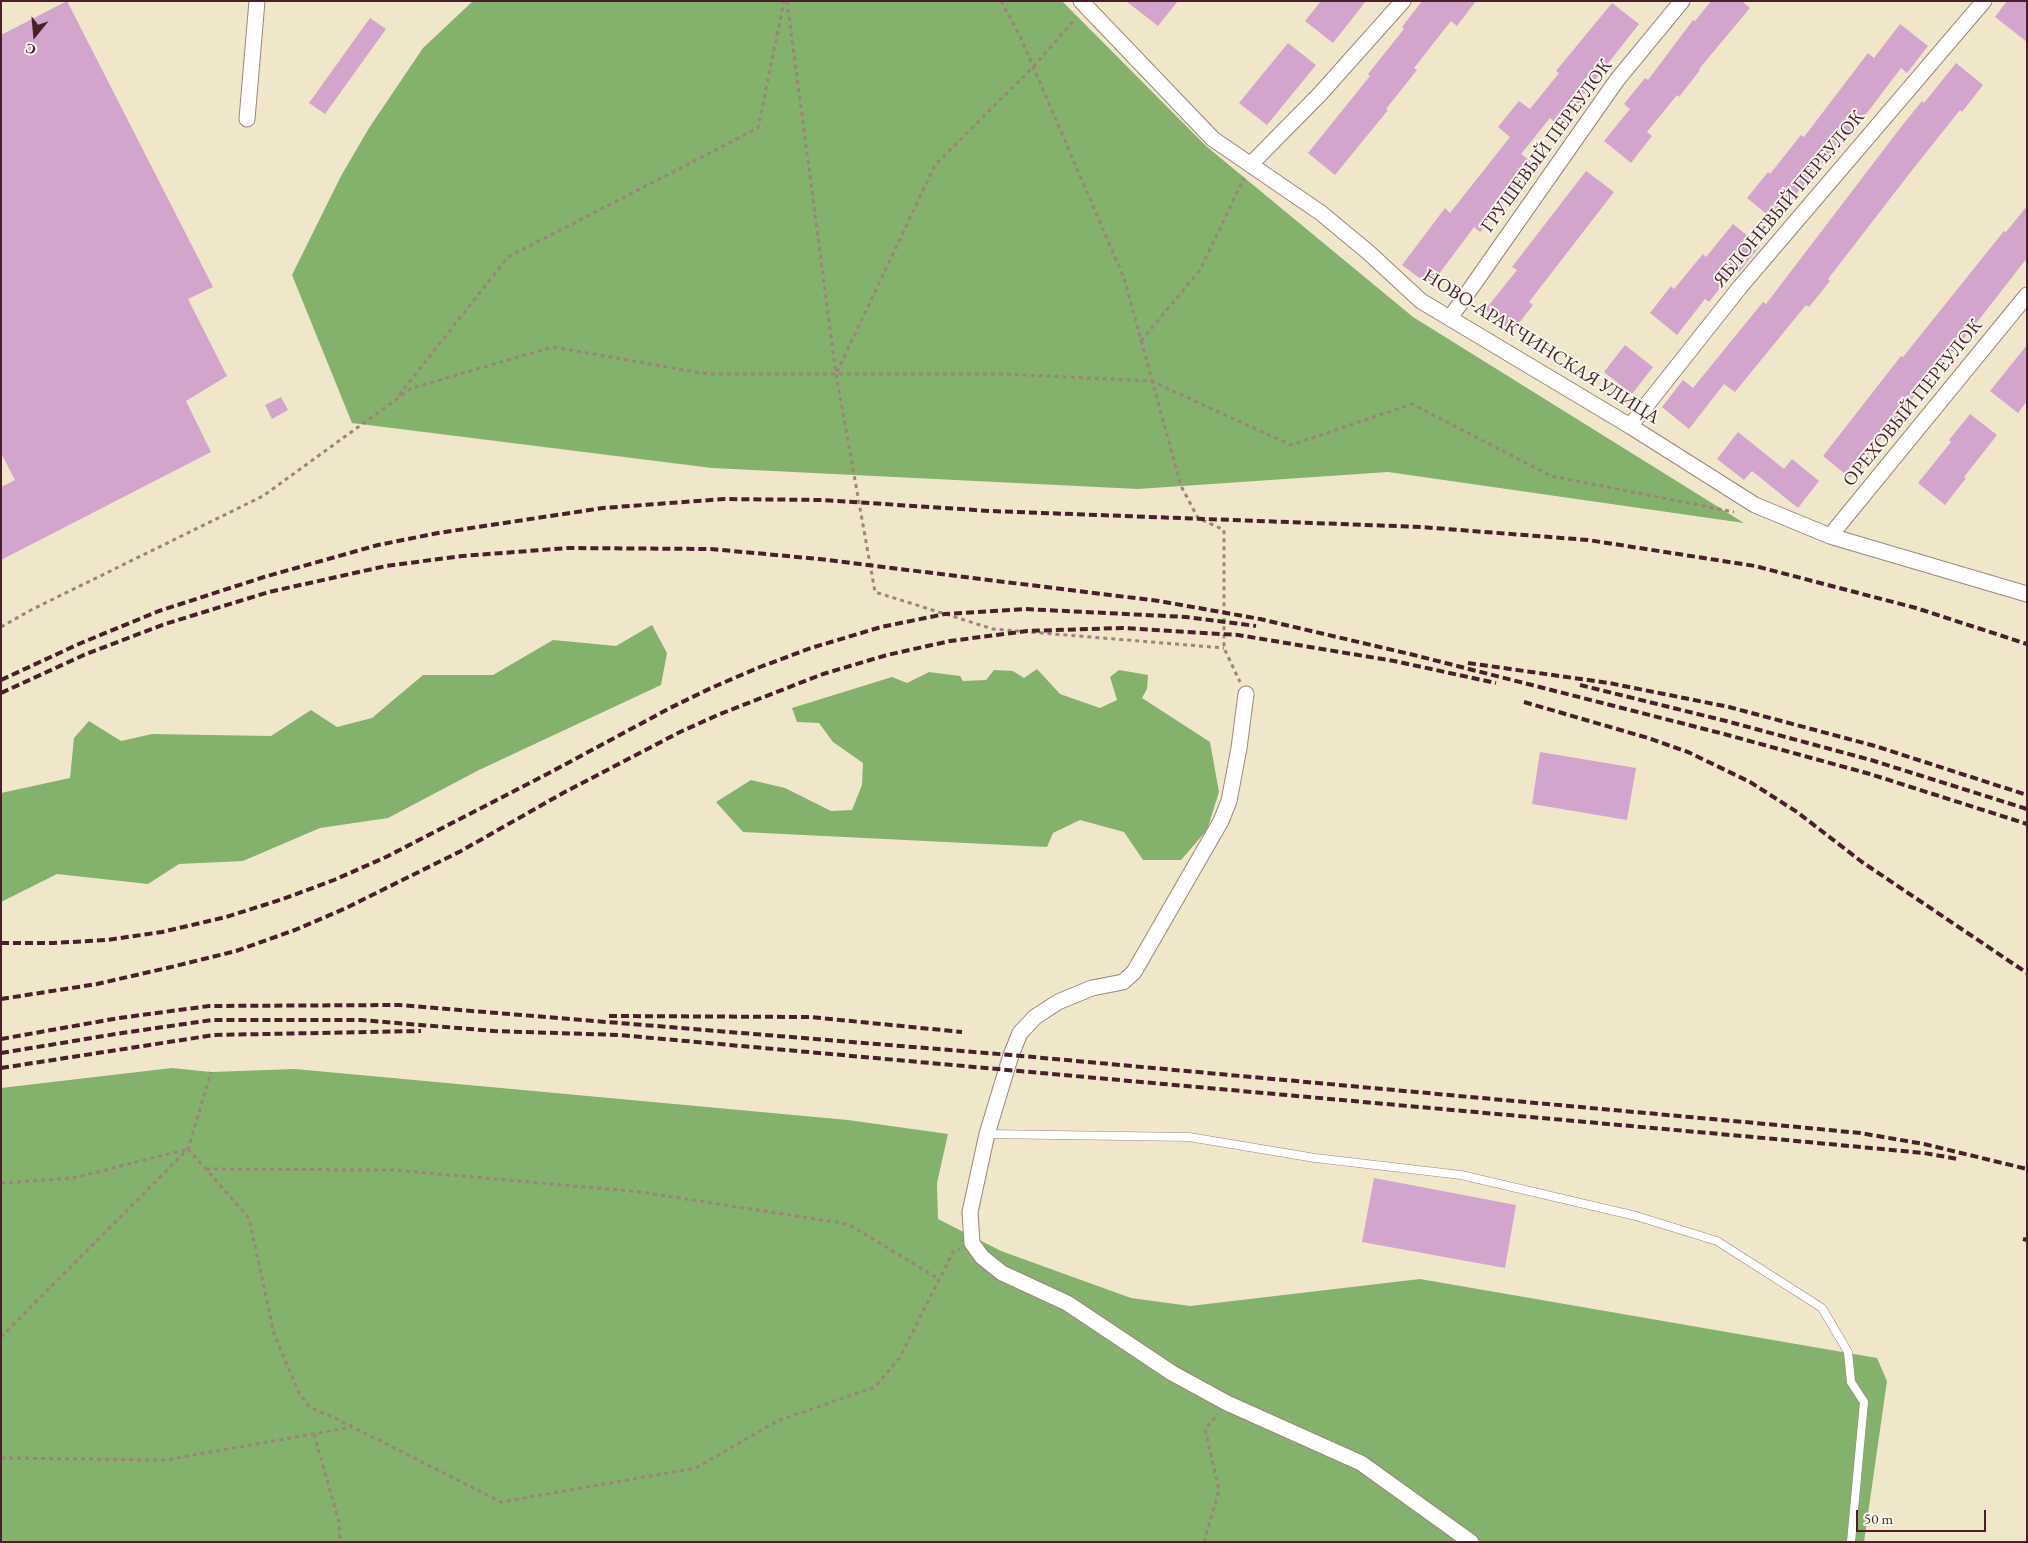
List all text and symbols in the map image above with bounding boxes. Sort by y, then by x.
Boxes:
north arrow [10,10,60,60]
text: С [23,39,38,59]
street label: ГРУШЕВЫЙ ПЕРЕУЛОК [1476,55,1618,237]
street label: ЯБЛОНЕВЫЙ ПЕРЕУЛОК [1708,106,1870,292]
street label: НОВО-АРАКЧИНСКАЯ УЛИЦА [1418,264,1664,430]
street label: ОРЕХОВЫЙ ПЕРЕУЛОК [1838,315,1988,491]
scale bar [1858,1500,1988,1532]
text: 50 m [1864,1509,1893,1528]

